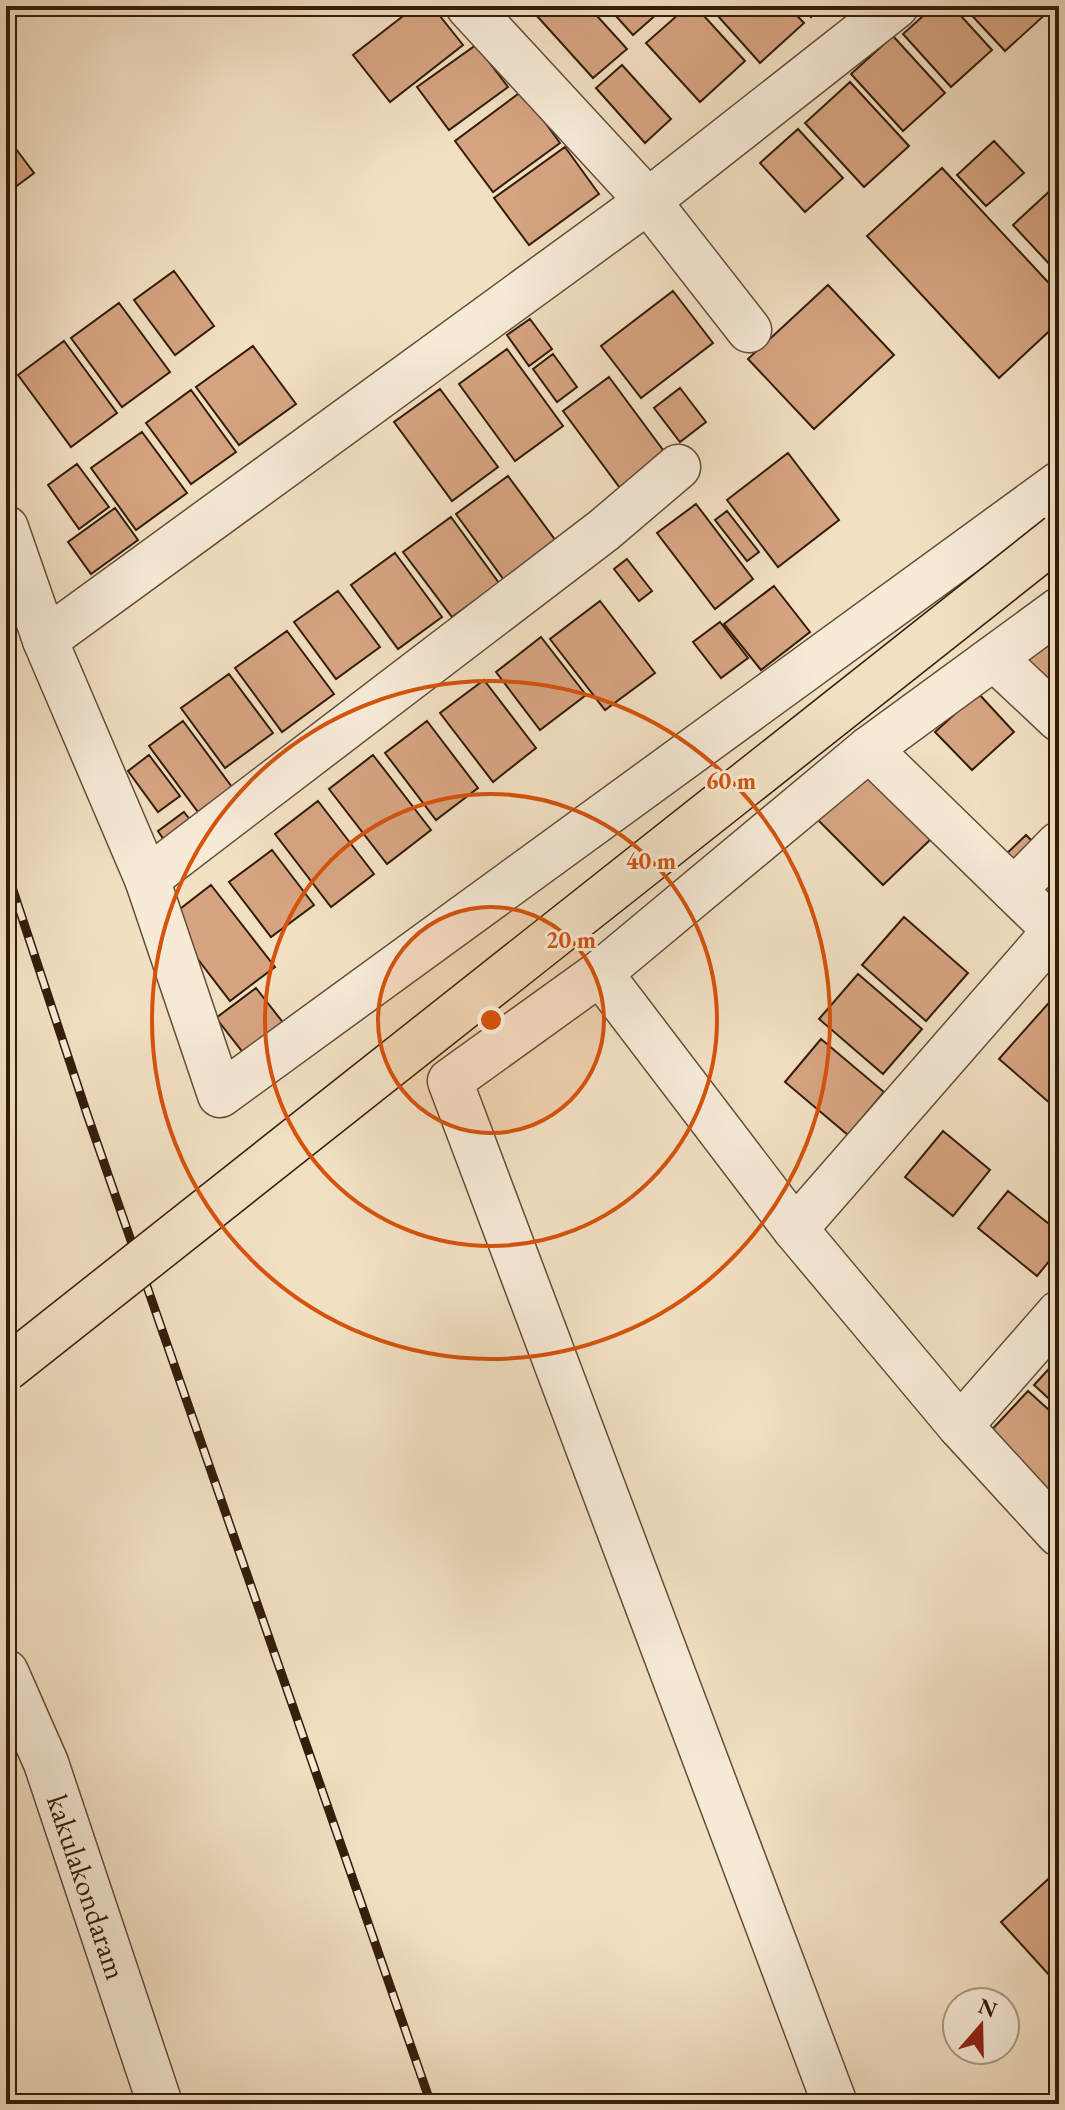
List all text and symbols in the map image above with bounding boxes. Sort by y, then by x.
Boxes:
text: 60 m [706,765,756,796]
text: 40 m [626,845,676,876]
text: 20 m [546,924,596,955]
centre of rings [477,1006,505,1034]
street label: kakulakondaram [38,1789,136,1984]
north arrow [941,1986,1021,2066]
text: N [974,1991,1001,2024]

